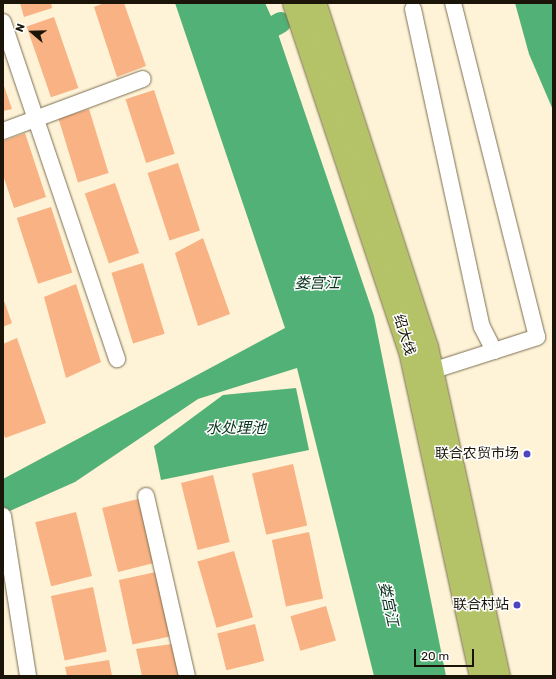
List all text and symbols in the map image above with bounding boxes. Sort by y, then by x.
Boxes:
north arrow [12,12,52,52]
text: N [13,22,28,34]
water label: 娄宫江 [295,275,339,293]
street label: 绍大线 [390,312,418,358]
water label: 水处理池 [206,420,266,438]
place label: 联合农贸市场 [435,446,519,462]
marker: 联合农贸市场 [522,449,532,459]
water label: 娄宫江 [375,580,401,628]
place label: 联合村站 [453,597,509,613]
marker: 联合村站 [512,600,522,610]
scale bar [416,641,476,667]
text: 20 m [421,649,449,663]

